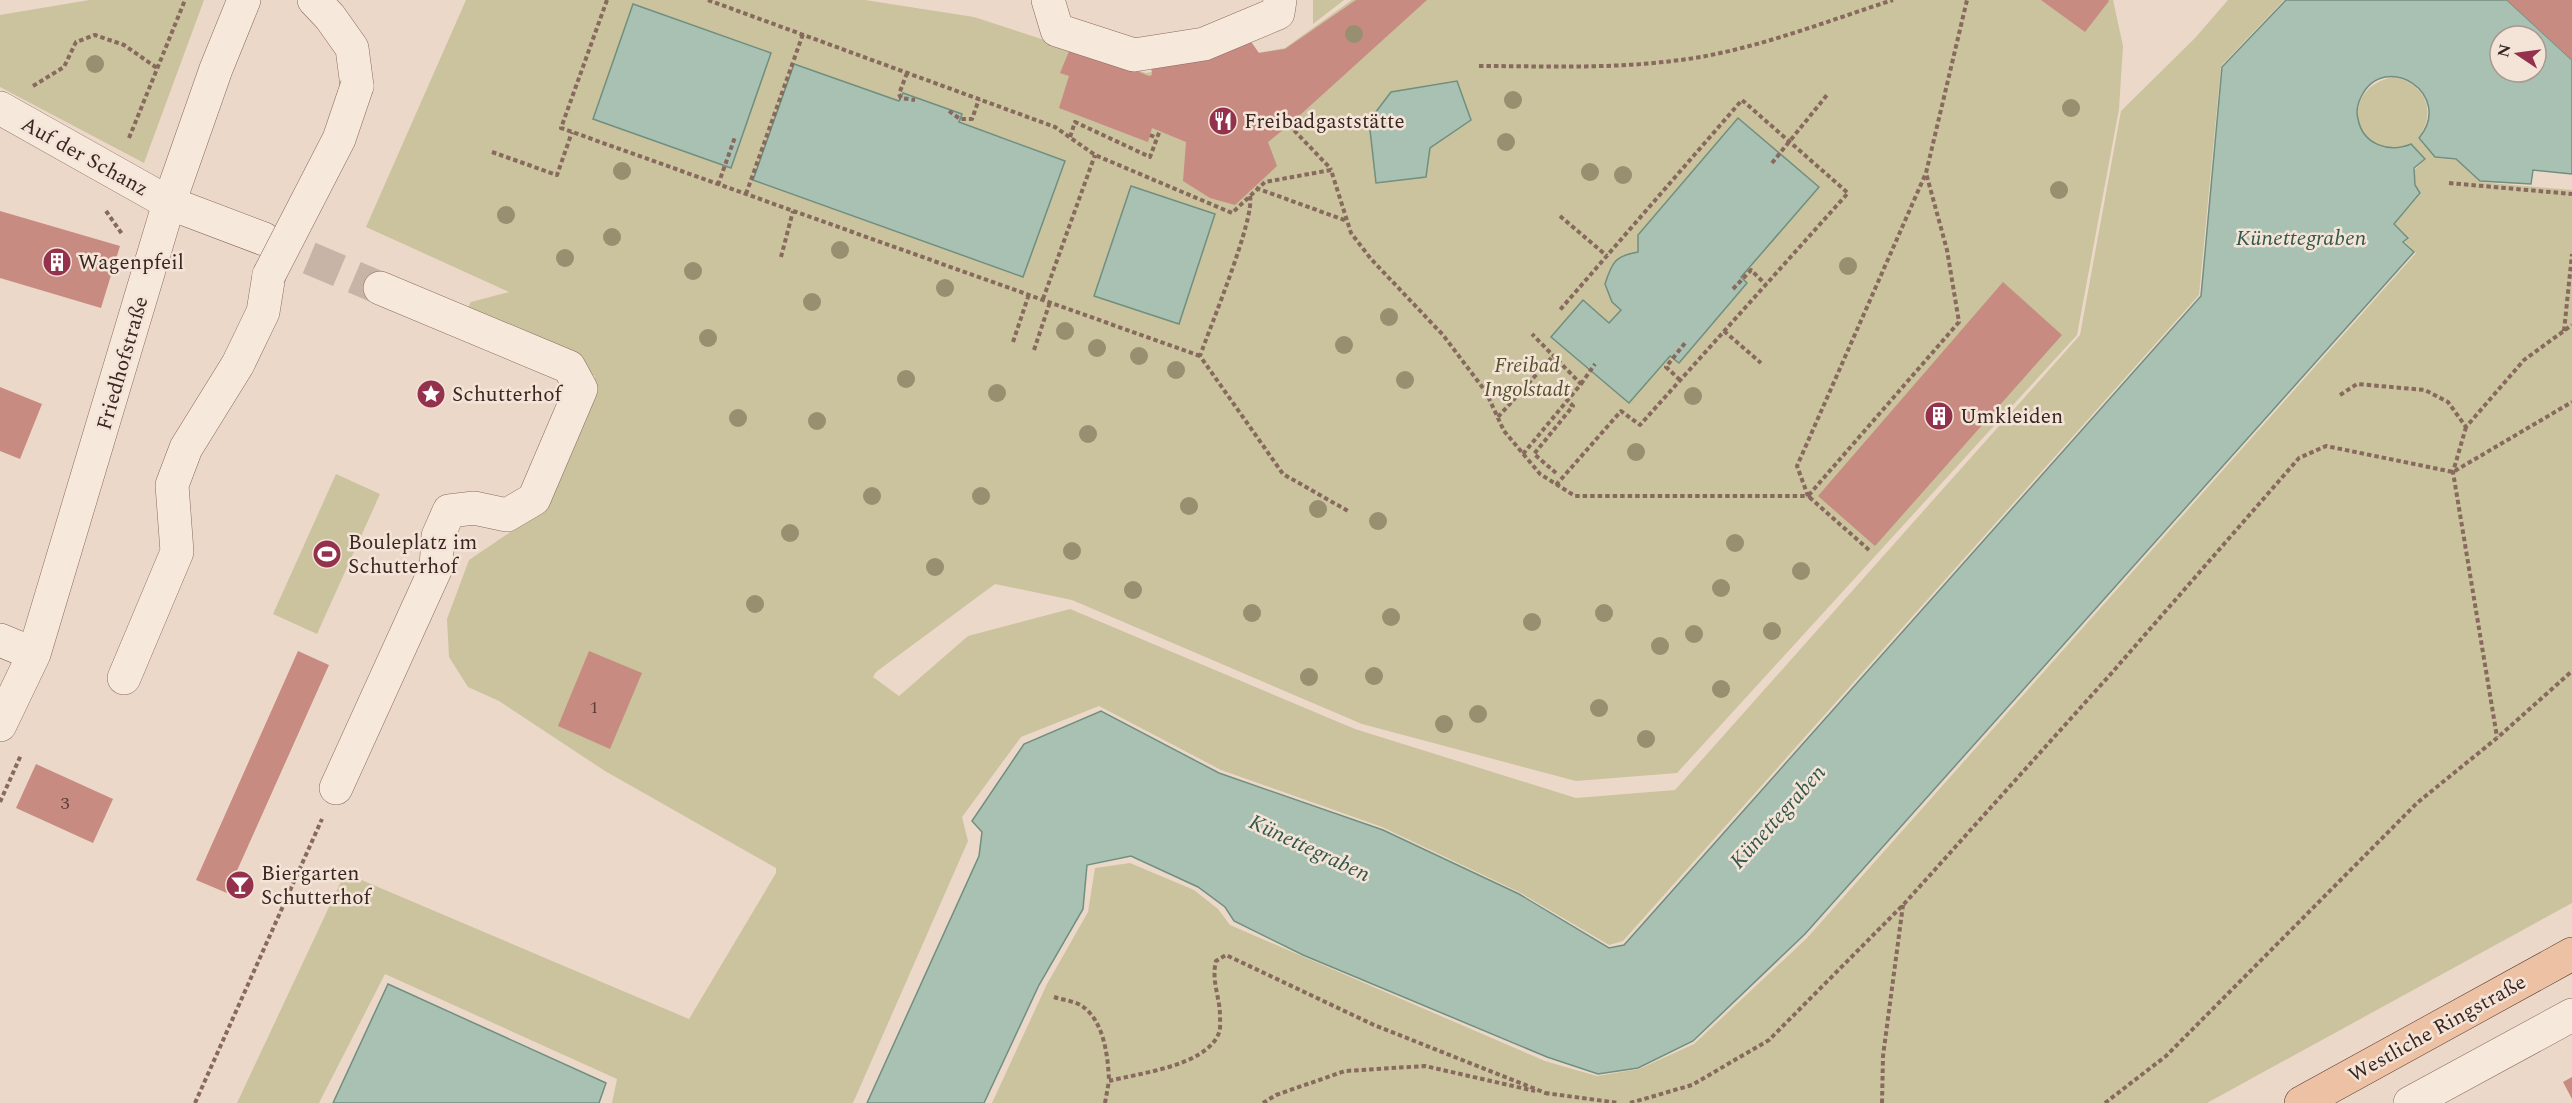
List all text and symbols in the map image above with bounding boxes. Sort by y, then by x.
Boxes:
north arrow [2488,24,2548,84]
text: N [2491,42,2518,60]
restaurant icon: Freibadgaststätte [1207,105,1239,137]
place label: Freibadgaststätte [1244,106,1405,138]
street label: Auf der Schanz [15,109,154,205]
water label: Künettegraben [2236,222,2367,255]
building icon: Wagenpfeil [41,246,73,278]
place label: Wagenpfeil [78,247,184,279]
street label: Friedhofstraße [89,293,157,434]
park label: Freibad Ingolstadt [1484,350,1570,406]
place icon: Schutterhof [415,378,447,410]
place label: Schutterhof [452,379,564,411]
building icon: Umkleiden [1923,400,1955,432]
place label: Umkleiden [1960,401,2063,433]
place label: Bouleplatz im Schutterhof [348,527,477,583]
sports icon: Bouleplatz im Schutterhof [311,538,343,570]
house number: 1 [590,694,599,721]
water label: Künettegraben [1722,757,1834,877]
house number: 3 [61,790,70,817]
water label: Künettegraben [1243,806,1376,891]
place label: Biergarten Schutterhof [261,858,373,914]
bar icon: Biergarten Schutterhof [224,869,256,901]
street label: Westliche Ringstraße [2343,967,2532,1091]

